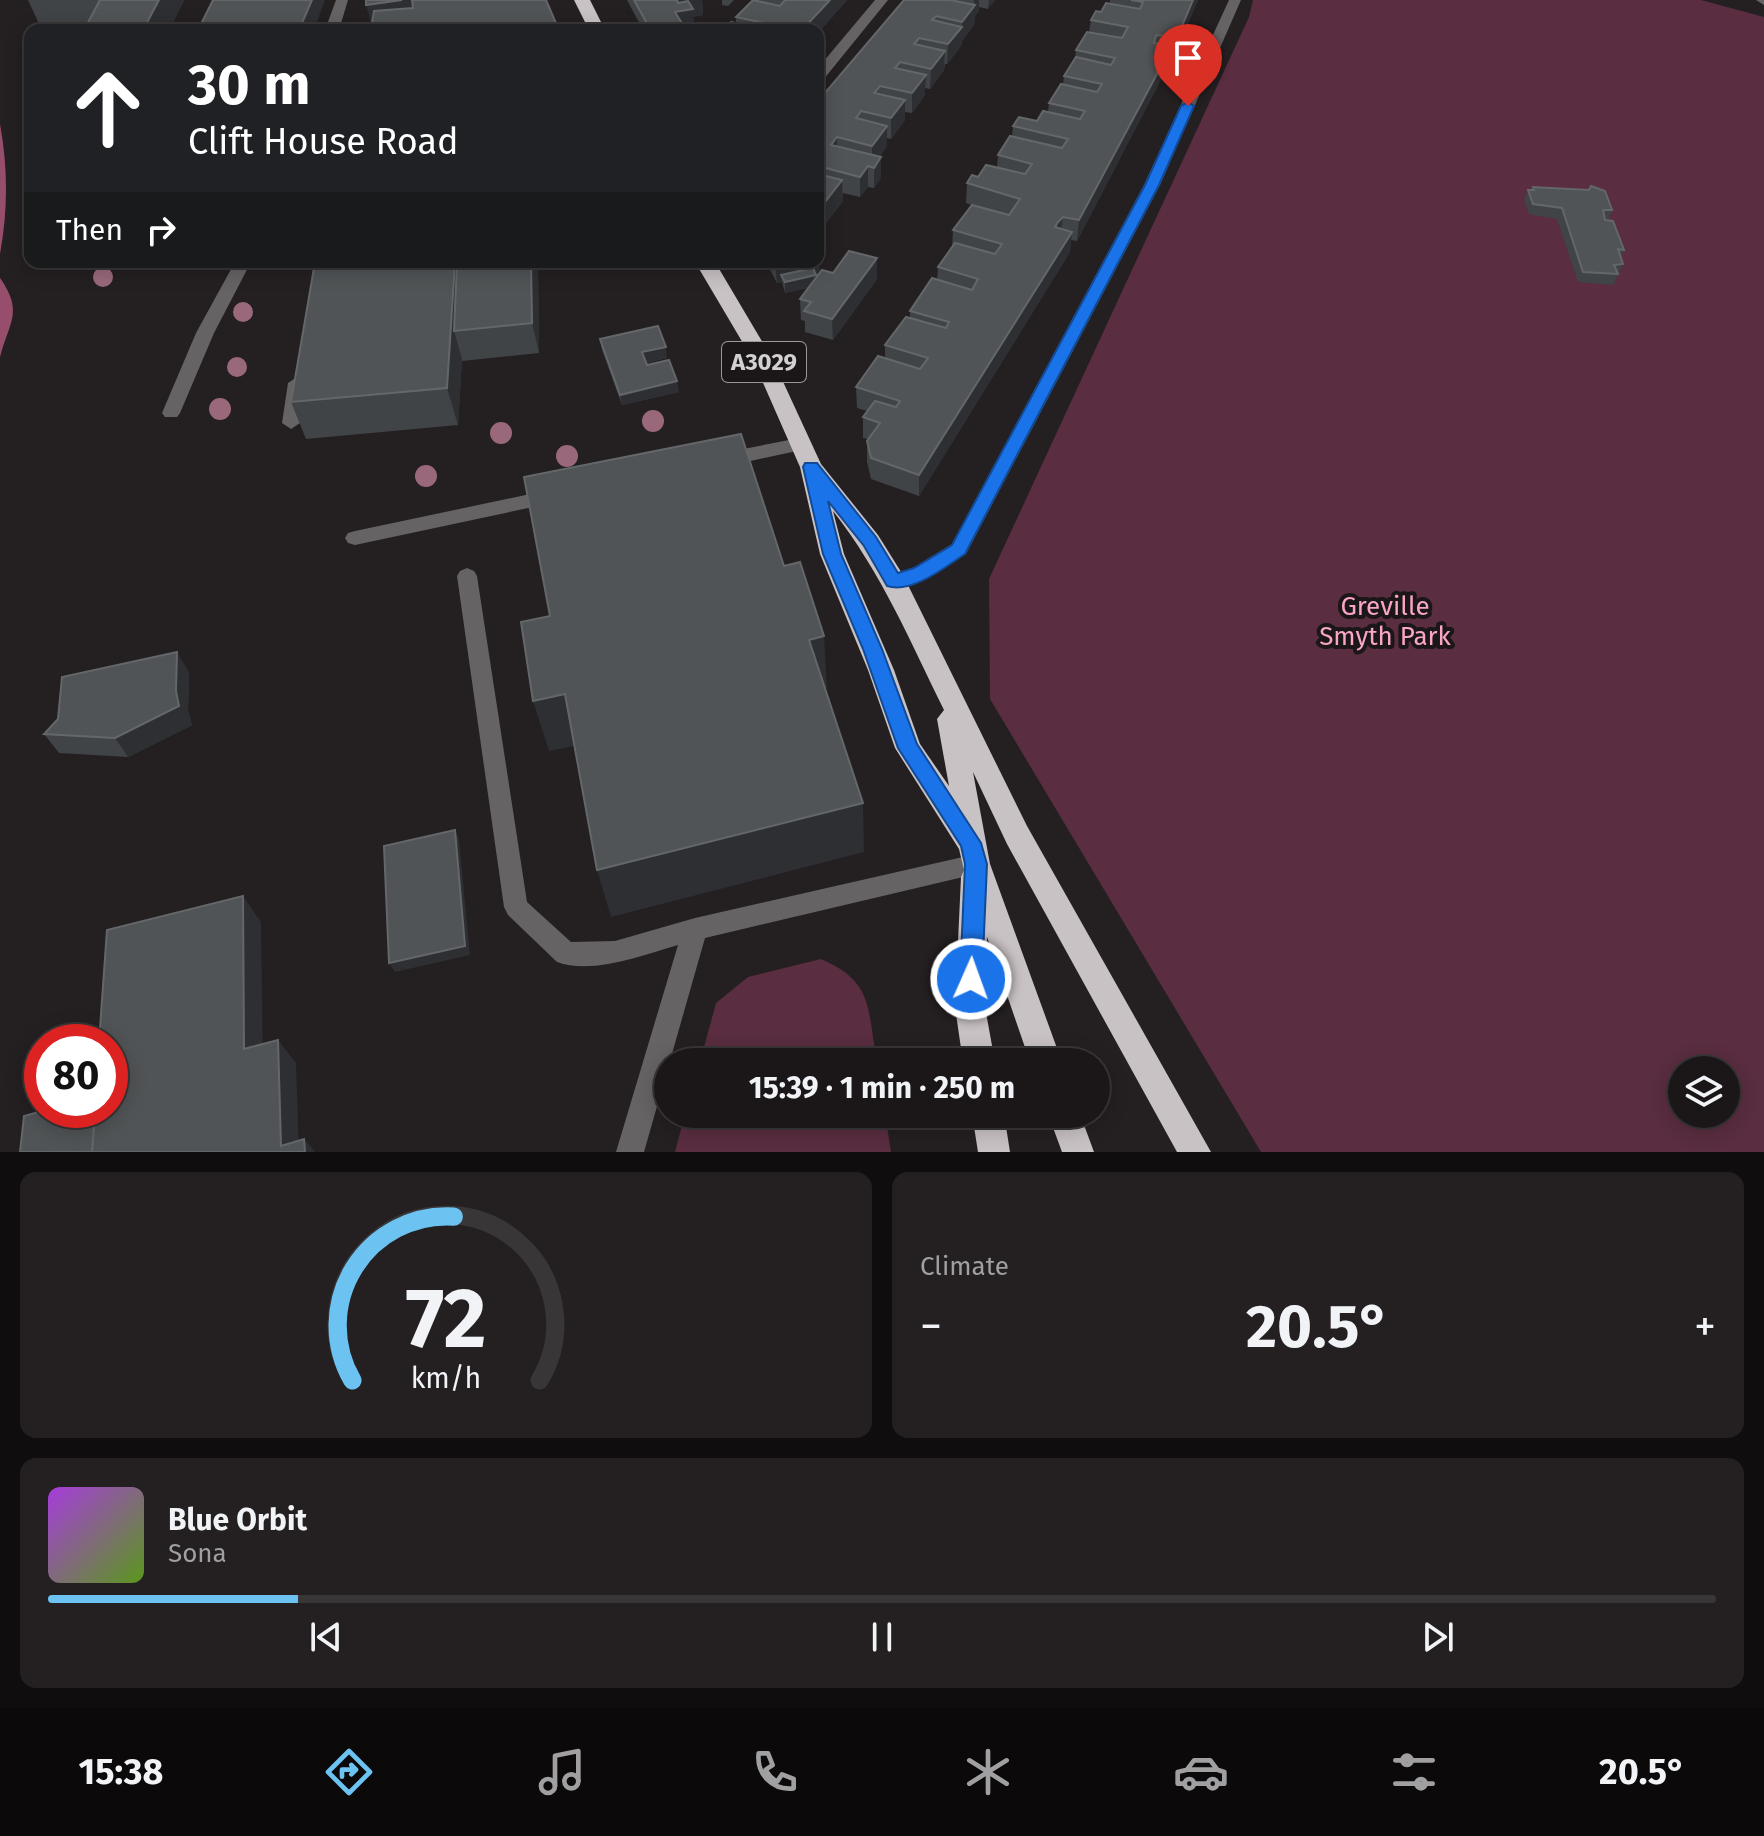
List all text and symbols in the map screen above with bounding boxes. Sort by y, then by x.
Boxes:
pin [1154,24,1222,106]
icon: arrive [1166,36,1210,80]
text: 30 m [188,52,310,119]
icon: ahead [56,56,160,160]
text: Clift House Road [188,120,459,164]
icon: right [139,208,183,252]
text: Then [56,212,123,248]
road number: A3029 [722,342,806,382]
park label: Greville Smyth Park [1319,591,1452,652]
position arrow [929,937,1013,1021]
speed limit sign: 80 [24,1024,128,1128]
map controls [1668,1056,1740,1128]
button: layers [1668,1056,1740,1128]
text: 15:39 · 1 min · 250 m [749,1070,1015,1106]
text: Climate [920,1251,1009,1282]
text: 72 [405,1269,487,1369]
text: 20.5° [1246,1291,1390,1363]
text: − [920,1300,942,1353]
text: + [1694,1300,1716,1353]
text: km/h [411,1361,481,1396]
text: Blue Orbit [168,1502,307,1538]
text: Sona [168,1538,227,1569]
icon: previous [304,1615,348,1659]
icon: pause [860,1615,904,1659]
icon: next [1416,1615,1460,1659]
icon: directions [321,1744,377,1800]
icon: music [534,1744,590,1800]
icon: phone [747,1744,803,1800]
icon: climate [960,1744,1016,1800]
icon: car [1173,1744,1229,1800]
icon: filters [1386,1744,1442,1800]
text: 15:38 [79,1750,163,1794]
text: 20.5° [1599,1750,1685,1794]

